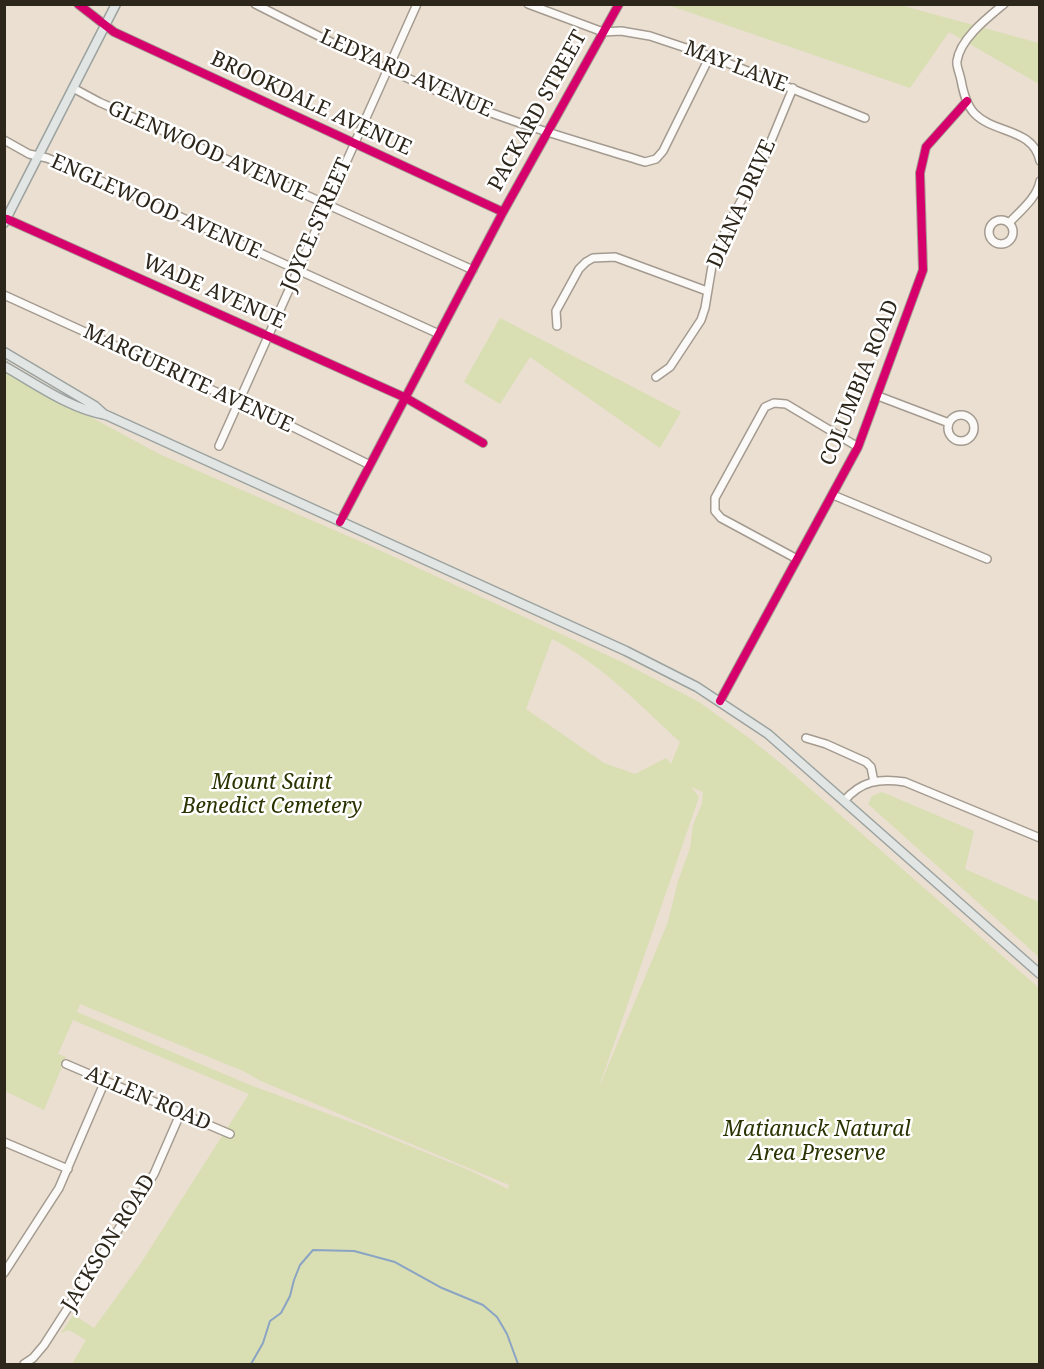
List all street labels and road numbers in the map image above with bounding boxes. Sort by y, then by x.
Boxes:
street label: LEDYARD AVENUE [316,25,496,123]
street label: PACKARD STREET [483,26,593,196]
street label: MAY LANE [681,36,791,98]
street label: BROOKDALE AVENUE [207,46,415,162]
street label: GLENWOOD AVENUE [104,96,310,206]
street label: DIANA DRIVE [702,136,782,272]
street label: ENGLEWOOD AVENUE [47,149,265,265]
street label: JOYCE STREET [276,155,358,295]
street label: WADE AVENUE [139,249,289,335]
street label: COLUMBIA ROAD [815,296,905,470]
street label: MARGUERITE AVENUE [79,319,297,439]
street label: ALLEN ROAD [81,1061,215,1137]
street label: JACKSON ROAD [57,1170,161,1316]

